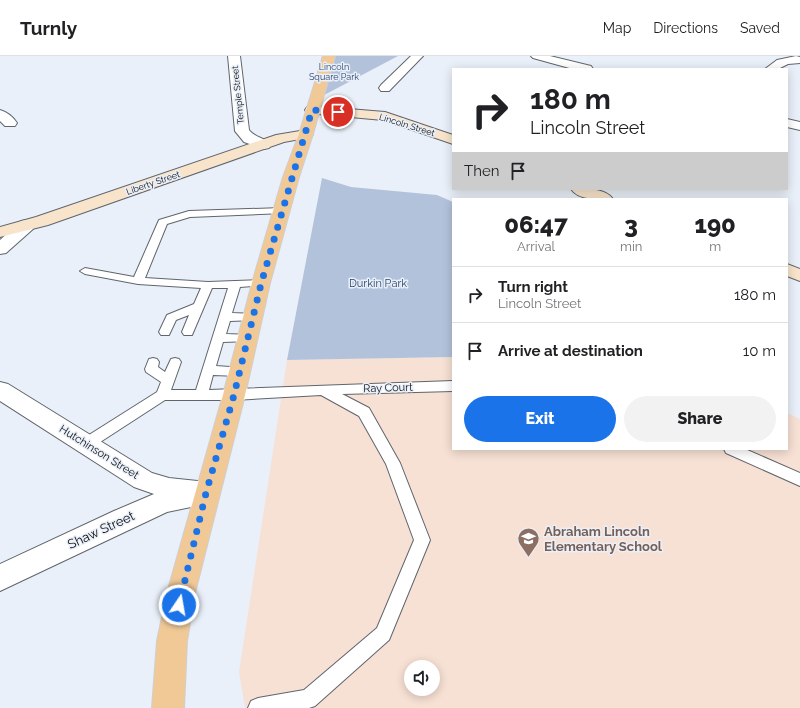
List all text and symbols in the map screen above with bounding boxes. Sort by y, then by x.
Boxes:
text: Turnly [20,17,77,39]
text: Map [603,20,631,36]
text: Directions [653,20,718,36]
text: Saved [740,20,780,36]
park label: Lincoln Square Park [309,62,359,82]
street label: Temple Street [230,65,246,125]
text: 180 m [530,83,611,116]
icon: right [464,84,516,136]
pin [321,95,355,129]
icon: arrive [327,101,349,123]
street label: Lincoln Street [378,112,436,138]
text: Lincoln Street [530,117,645,138]
icon: arrive [507,160,529,182]
text: Then [464,162,499,180]
street label: Liberty Street [125,169,181,197]
text: 06:47 [504,210,568,239]
text: 3 [624,210,638,239]
text: 190 [695,210,736,239]
text: Arrival [517,239,555,254]
text: min [620,239,642,254]
text: m [709,239,721,254]
park label: Durkin Park [349,277,407,290]
text: Turn right [498,278,568,296]
icon: right [464,284,486,306]
text: 180 m [734,286,776,304]
text: Lincoln Street [498,296,581,311]
icon: arrive [464,340,486,362]
text: Arrive at destination [498,342,643,360]
text: 10 m [743,342,776,360]
street label: Ray Court [363,381,413,395]
button: Exit [464,396,616,442]
button: Share [624,396,776,442]
street label: Hutchinson Street [57,422,141,482]
street label: Shaw Street [65,508,137,552]
place label: Abraham Lincoln Elementary School [544,524,663,554]
school or university icon: Abraham Lincoln Elementary School [515,525,541,558]
position arrow [158,584,200,626]
map controls [404,660,440,696]
button: sound [404,660,440,696]

